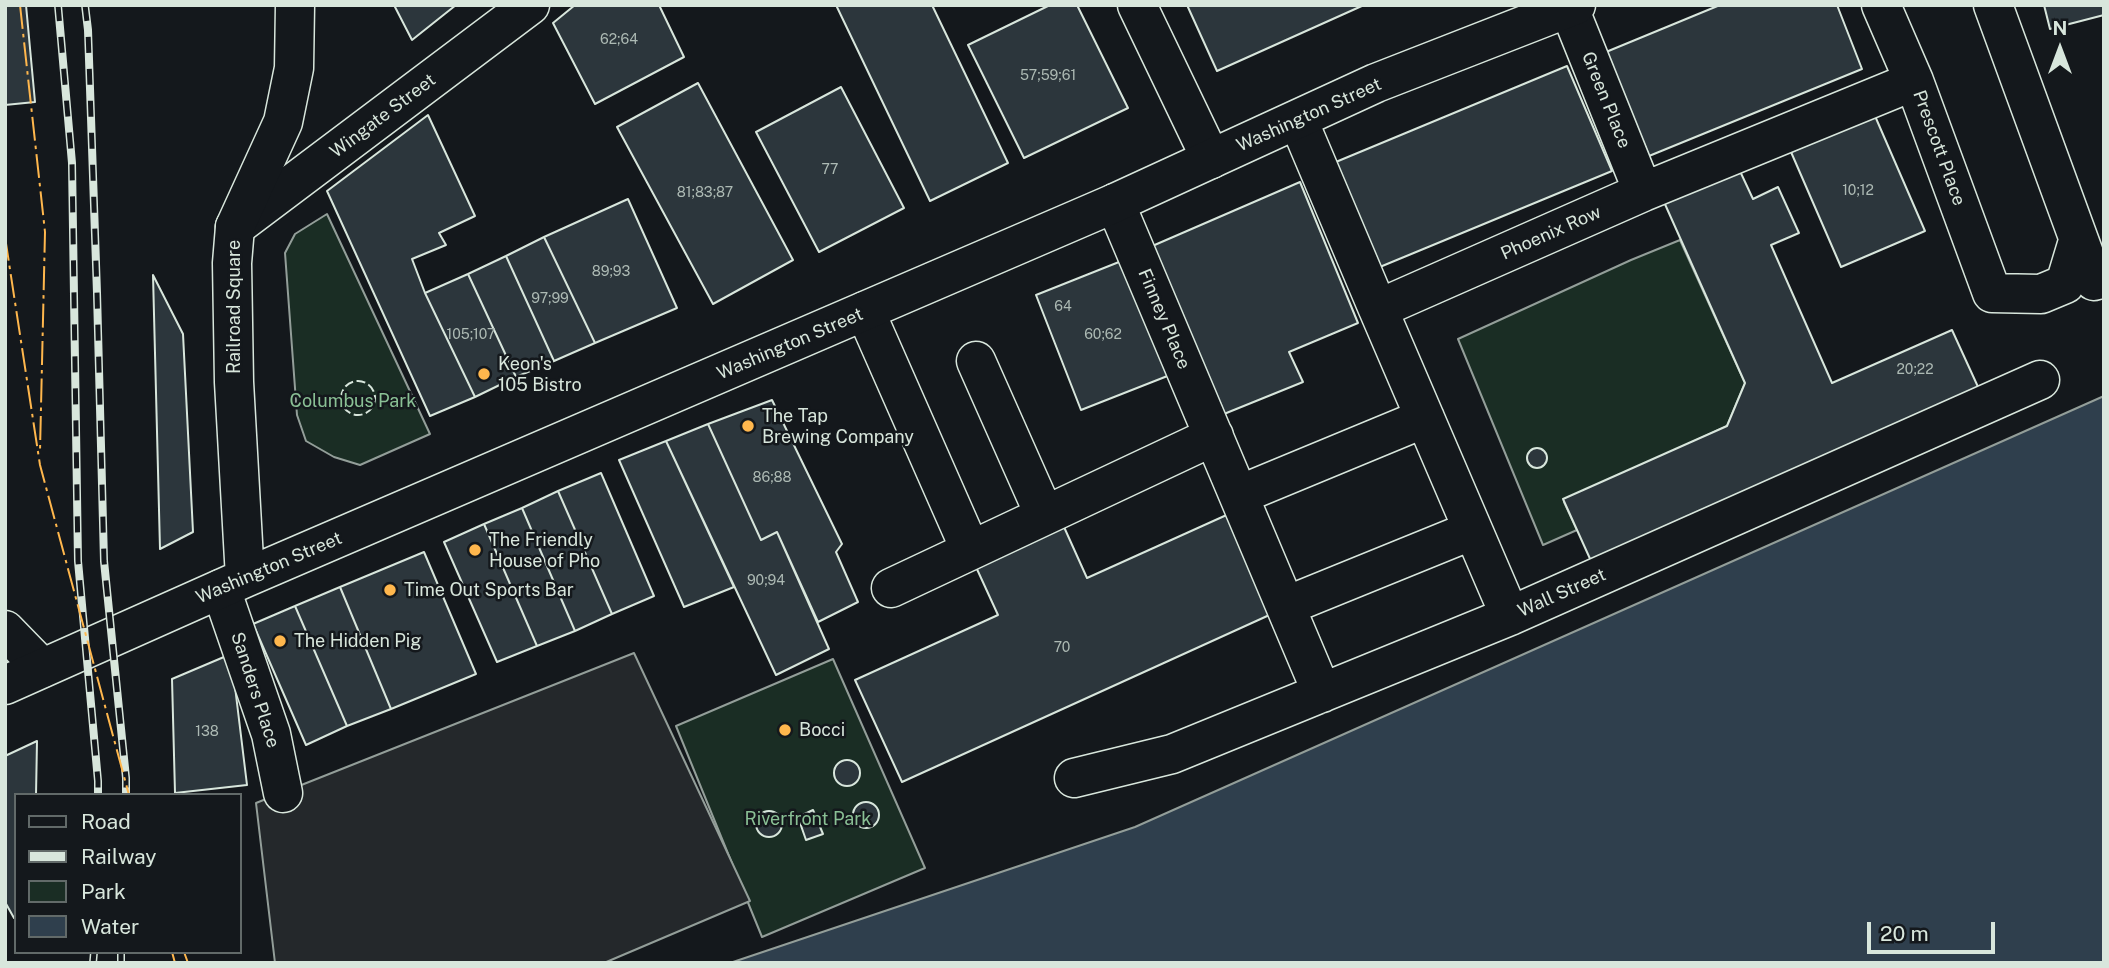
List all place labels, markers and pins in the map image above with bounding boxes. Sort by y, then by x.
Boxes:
place label: Keon's 105 Bistro [498,353,582,396]
marker: Keon's 105 Bistro [476,366,492,382]
place label: The Tap Brewing Company [762,405,914,448]
marker: The Tap Brewing Company [740,418,756,434]
place label: The Friendly House of Pho [489,529,600,572]
marker: The Friendly House of Pho [467,542,483,558]
place label: Time Out Sports Bar [404,579,574,601]
marker: Time Out Sports Bar [382,582,398,598]
place label: The Hidden Pig [294,630,421,652]
marker: The Hidden Pig [272,633,288,649]
place label: Bocci [799,719,845,741]
marker: Bocci [777,722,793,738]

